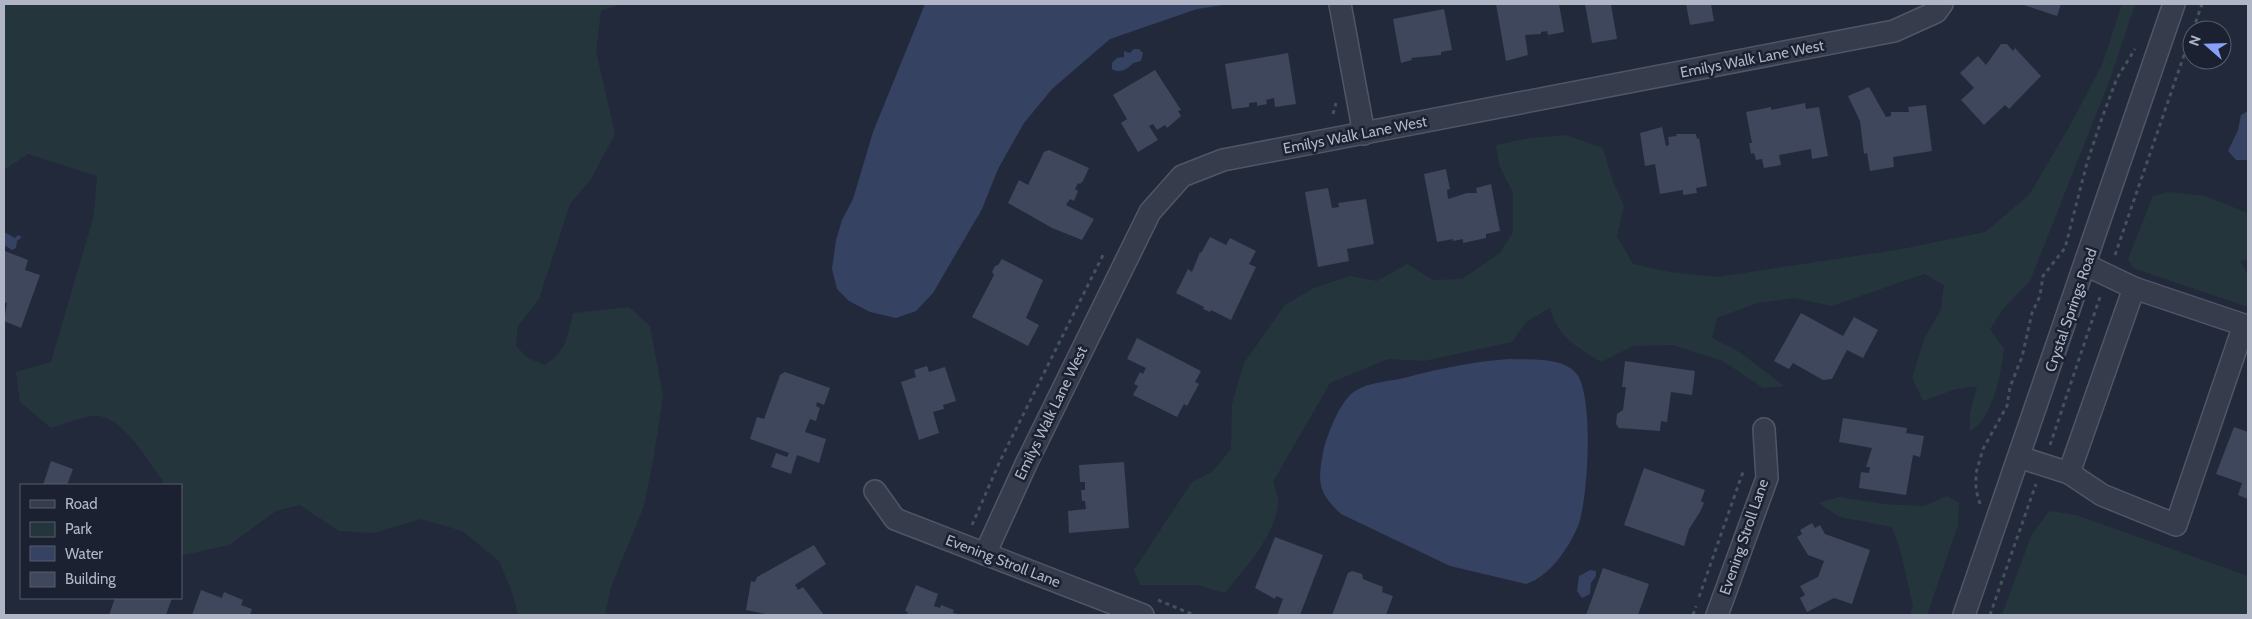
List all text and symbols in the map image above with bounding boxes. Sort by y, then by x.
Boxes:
north arrow [2182,20,2232,70]
text: N [2185,33,2205,48]
street label: Emilys Walk Lane West [1679,36,1825,82]
street label: Emilys Walk Lane West [1282,112,1428,158]
street label: Crystal Springs Road [2041,246,2101,374]
street label: Emilys Walk Lane West [1011,343,1091,483]
street label: Evening Stroll Lane [1716,476,1772,597]
legend [20,484,182,599]
text: Road [65,495,98,513]
text: Park [65,520,92,538]
street label: Evening Stroll Lane [943,531,1063,591]
text: Water [65,545,103,563]
text: Building [65,570,116,588]

